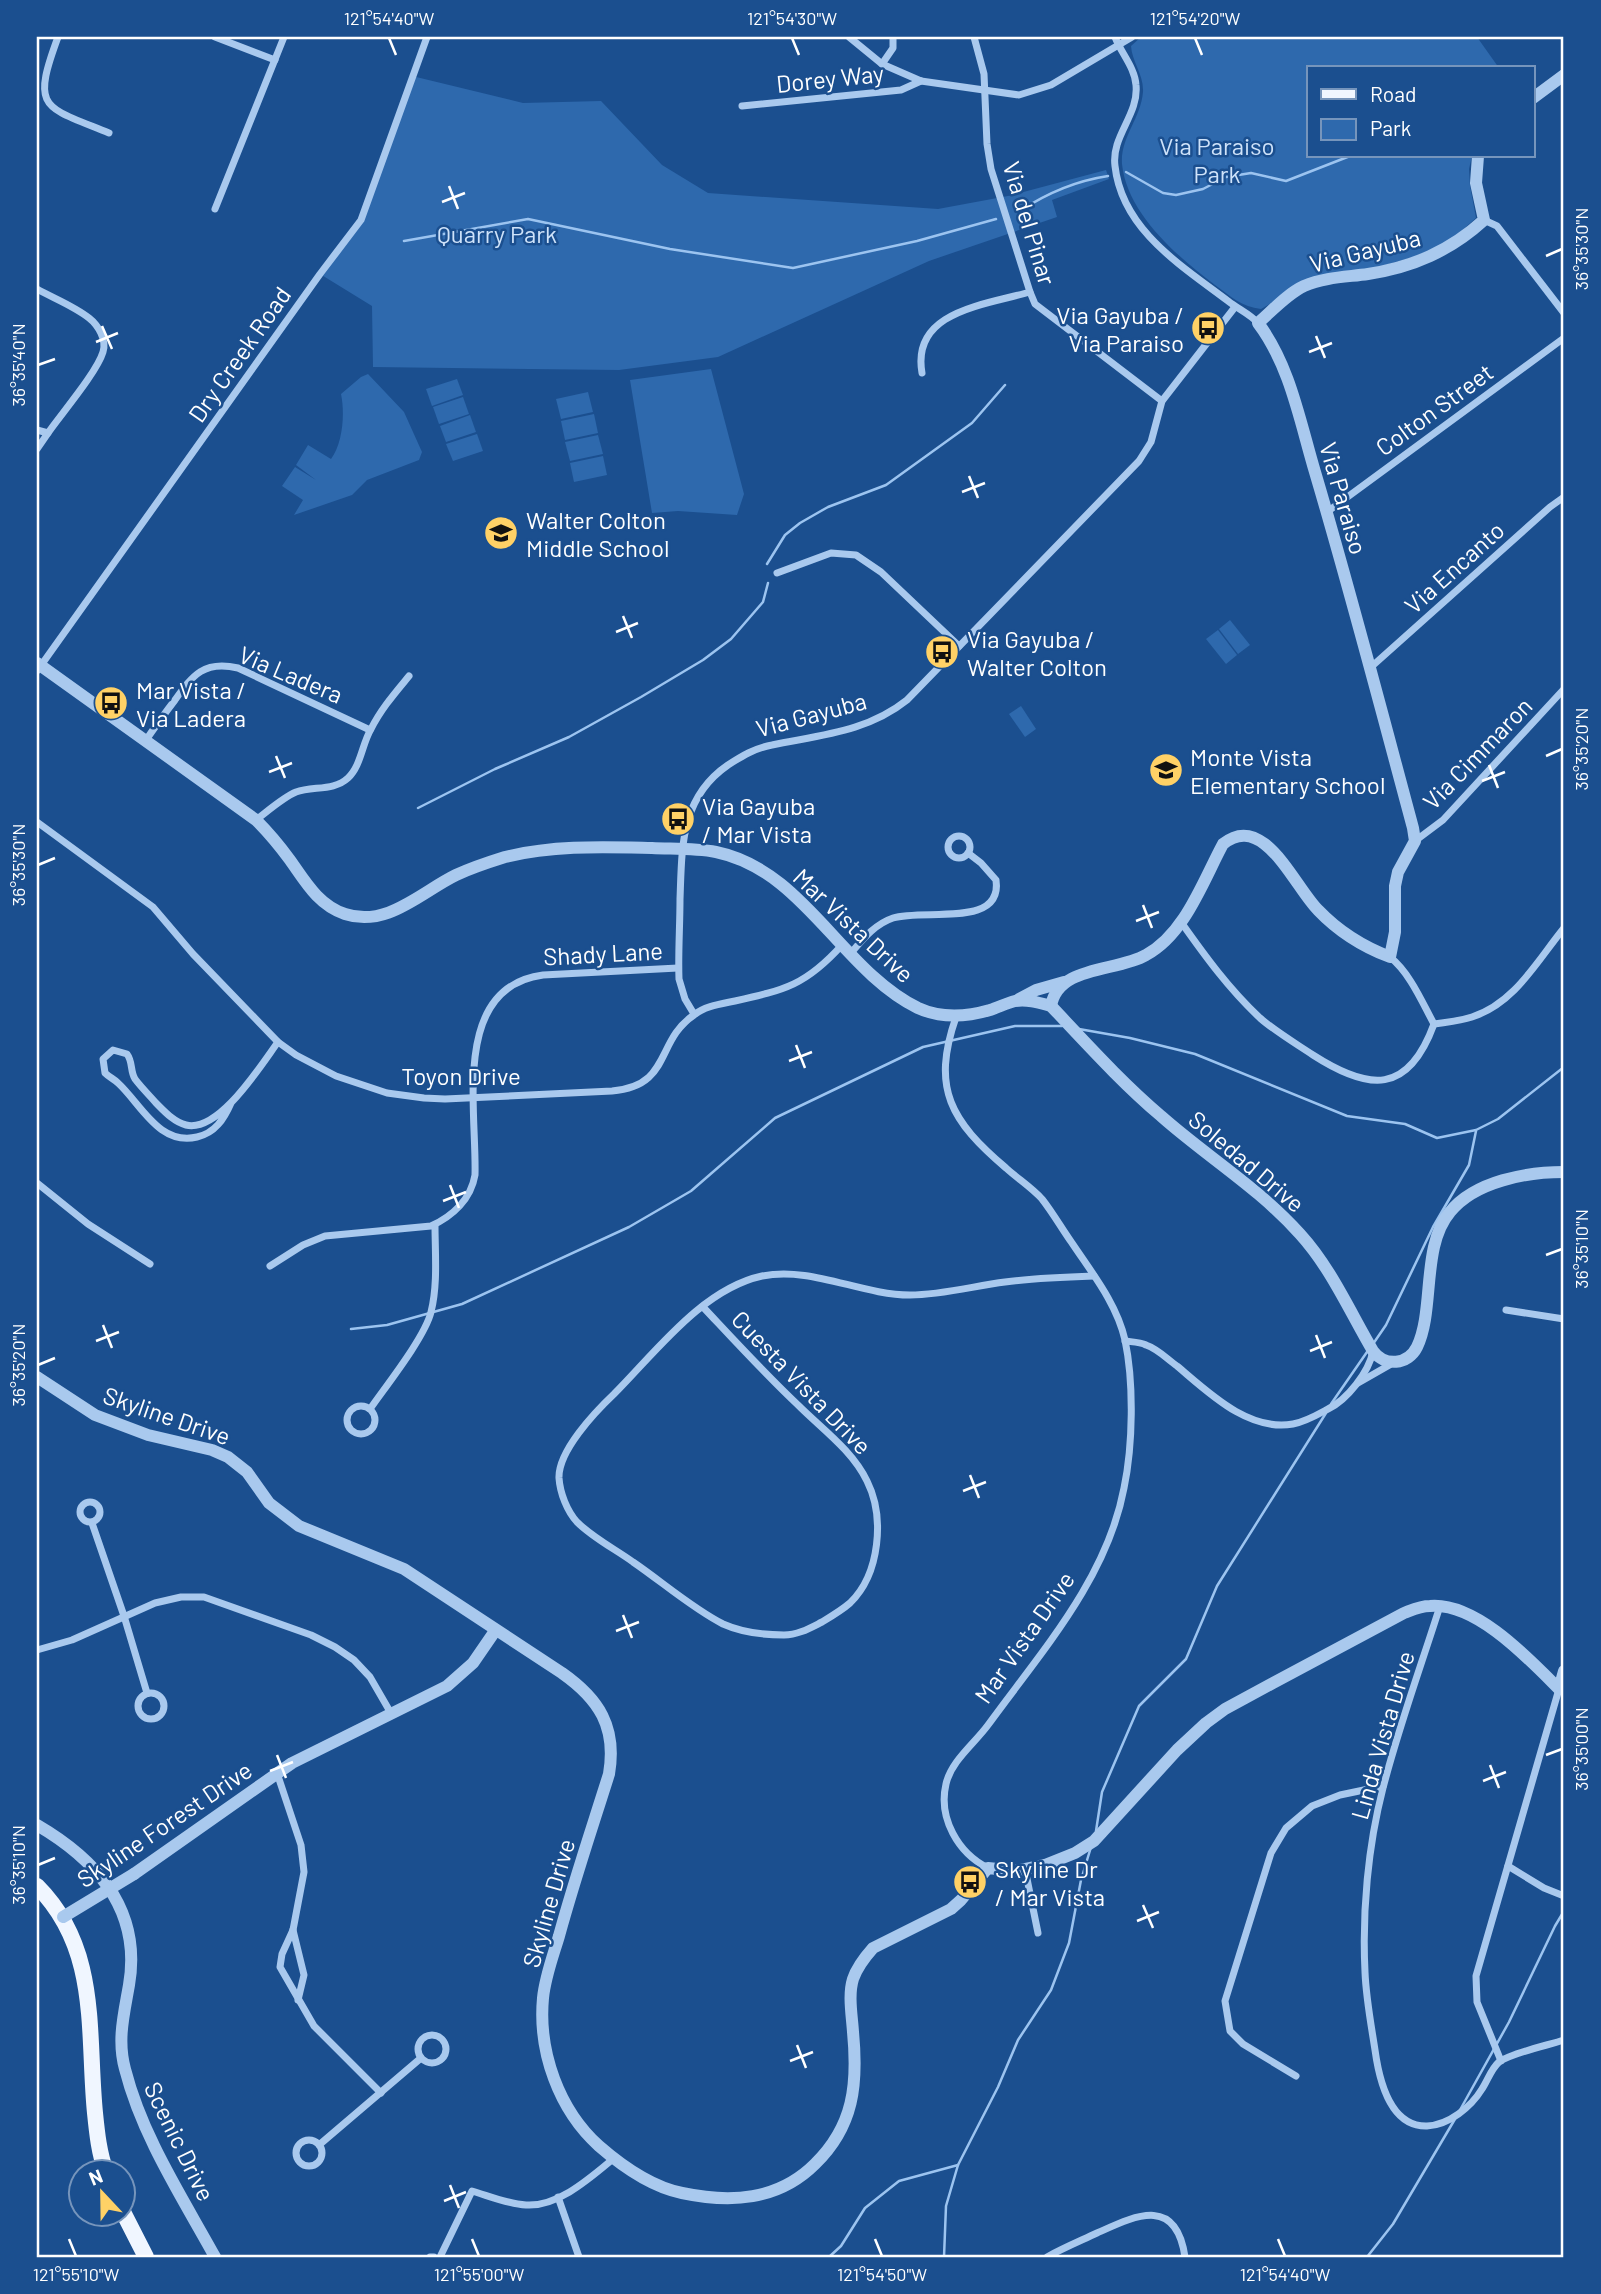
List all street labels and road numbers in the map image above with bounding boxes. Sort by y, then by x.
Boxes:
street label: Dorey Way [775,58,885,98]
street label: Via del Pinar [997,158,1063,289]
street label: Via Gayuba [1307,222,1423,278]
street label: Dry Creek Road [182,281,296,427]
street label: Colton Street [1370,357,1498,461]
street label: Via Paraiso [1314,439,1374,557]
street label: Via Encanto [1398,515,1510,619]
street label: Via Ladera [235,639,347,709]
street label: Via Gayuba [753,685,869,743]
street label: Via Cimmaron [1416,691,1538,815]
street label: Mar Vista Drive [788,862,920,988]
street label: Shady Lane [543,935,663,971]
street label: Toyon Drive [401,1061,521,1090]
street label: Soledad Drive [1183,1104,1311,1218]
street label: Cuesta Vista Drive [726,1304,878,1460]
street label: Skyline Drive [100,1380,234,1450]
street label: Mar Vista Drive [968,1566,1080,1708]
street label: Linda Vista Drive [1344,1647,1420,1823]
street label: Skyline Forest Drive [71,1755,257,1893]
street label: Skyline Drive [516,1835,580,1971]
street label: Scenic Drive [139,2077,221,2205]

